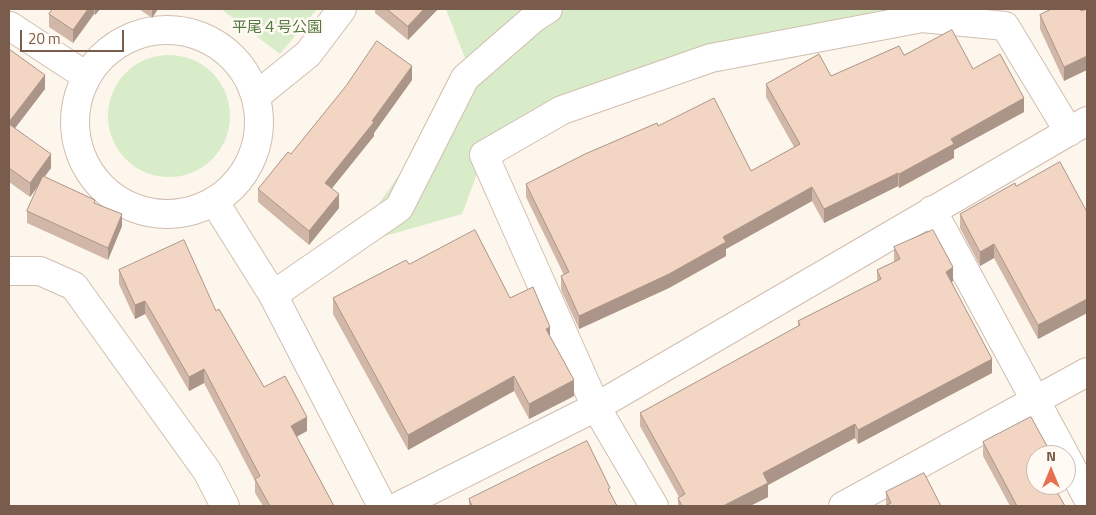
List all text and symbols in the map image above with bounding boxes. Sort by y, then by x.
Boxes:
park label: 平尾４号公園 [232,19,322,37]
scale bar [22,20,126,52]
text: 20 m [28,27,61,50]
north arrow [1026,445,1076,495]
text: N [1046,445,1056,466]

